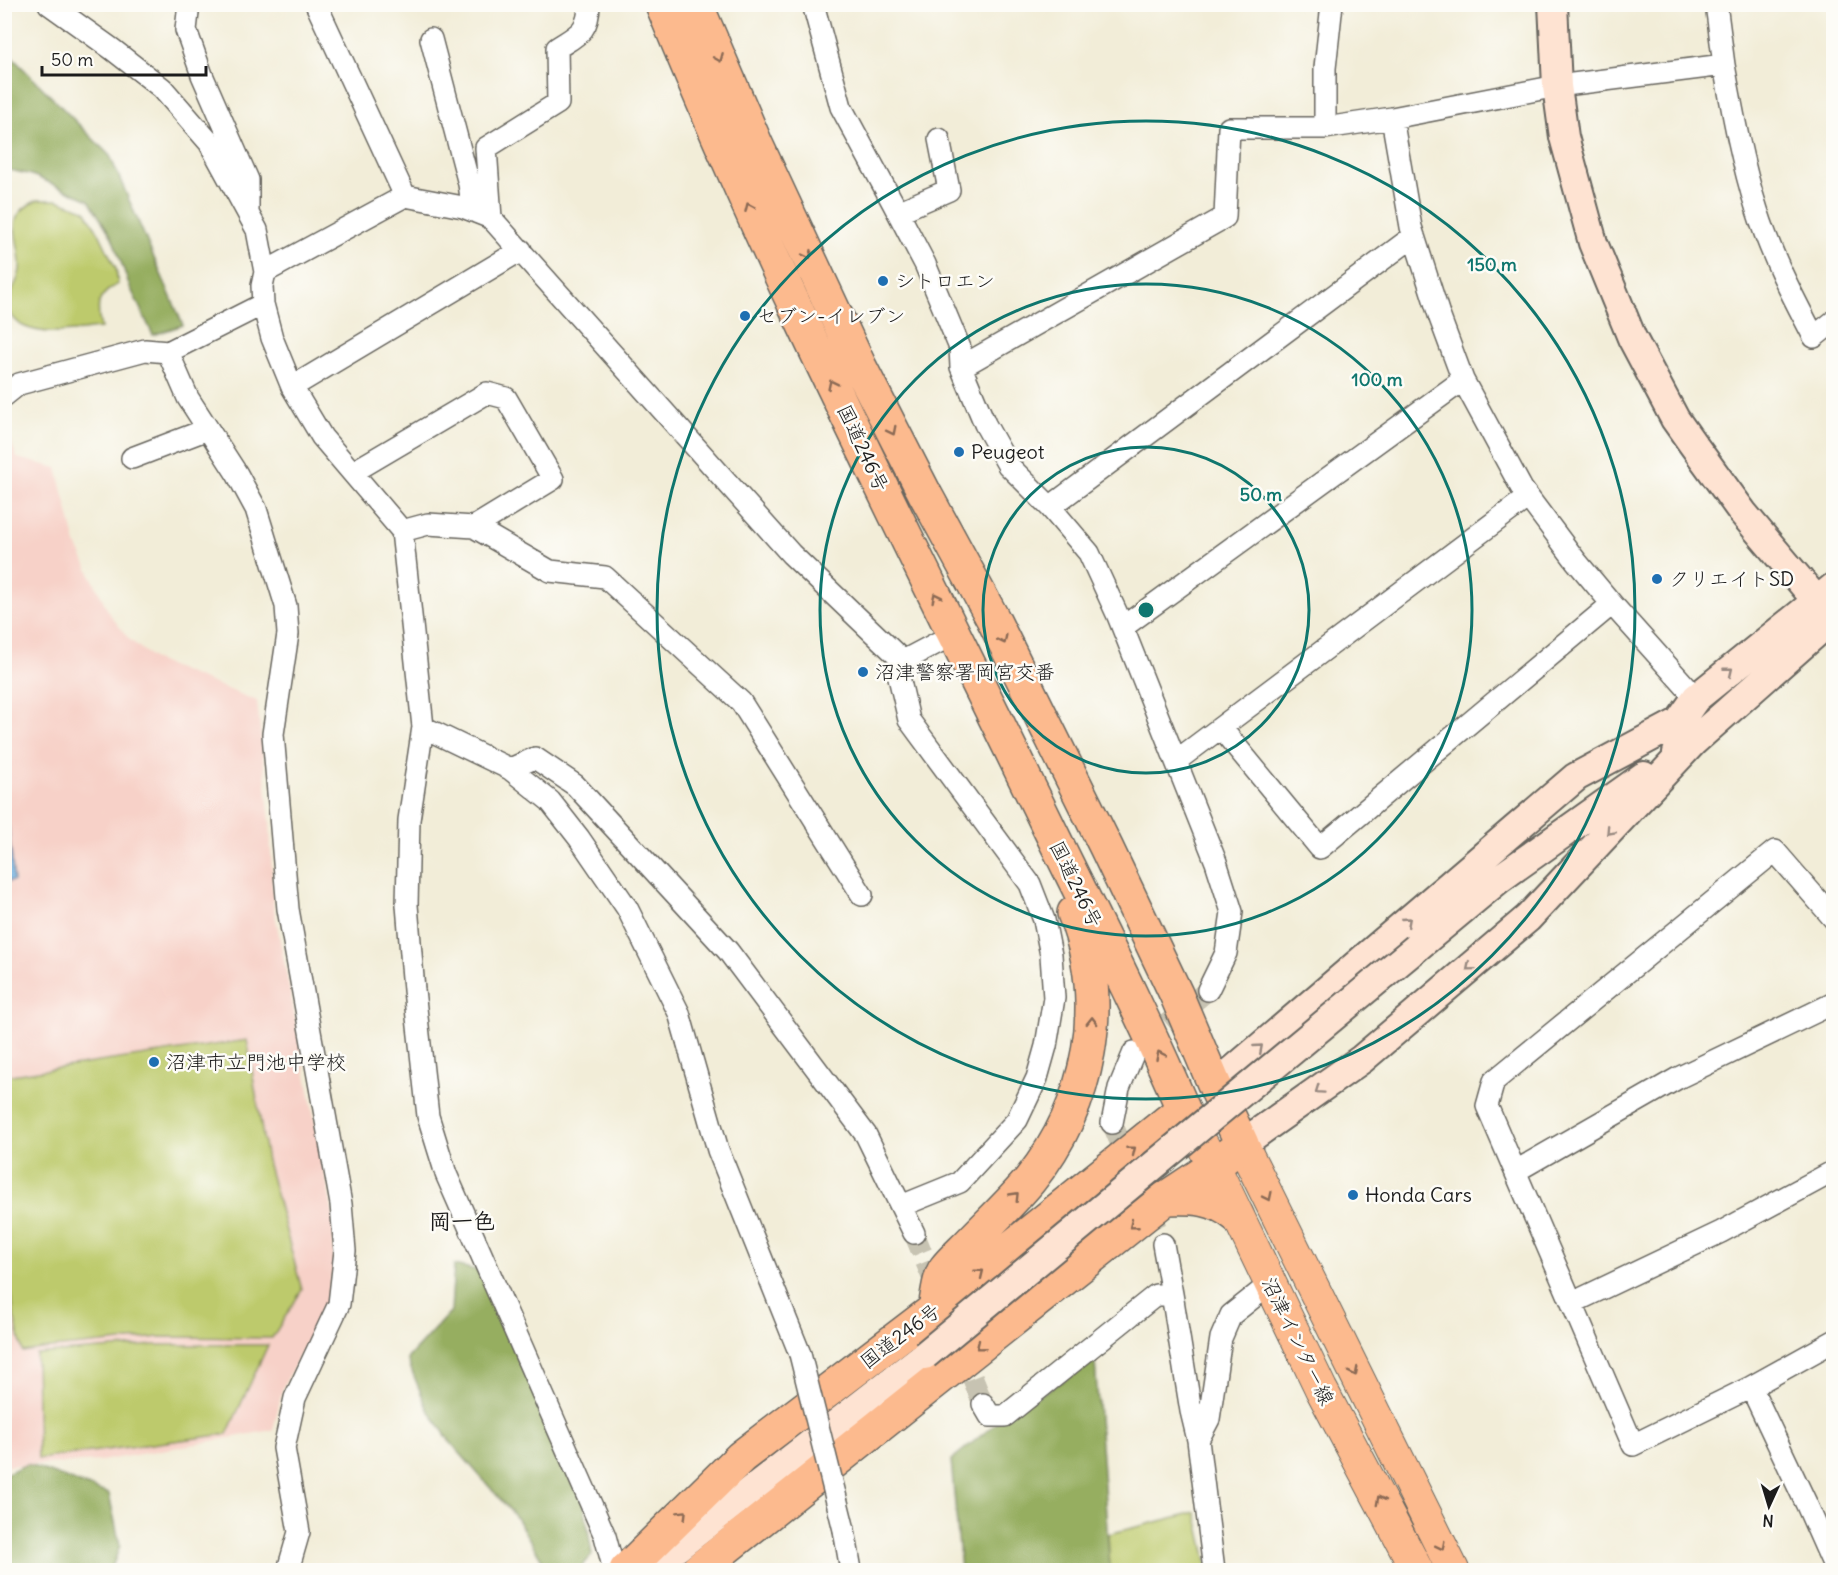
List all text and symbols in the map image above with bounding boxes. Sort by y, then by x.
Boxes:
scale bar [42,39,206,77]
text: 50 m [51,48,93,71]
one-way arrow [712,52,724,63]
one-way arrow [745,203,757,214]
one-way arrow [801,249,813,260]
text: 150 m [1467,253,1517,276]
place label: シトロエン [895,268,995,293]
marker: シトロエン [876,274,890,288]
place label: セブン-イレブン [757,303,906,328]
marker: セブン-イレブン [738,309,752,323]
text: 100 m [1352,368,1403,391]
one-way arrow [828,379,840,390]
street label: 国道246号 [832,400,895,496]
one-way arrow [885,424,897,435]
place label: Peugeot [971,439,1045,464]
marker: Peugeot [952,445,966,459]
text: 50 m [1240,483,1282,506]
place label: クリエイトSD [1669,566,1794,591]
marker: クリエイトSD [1650,572,1664,586]
one-way arrow [932,593,943,603]
centre of rings [1136,600,1156,620]
one-way arrow [996,634,1008,645]
place label: 沼津警察署岡宮交番 [875,659,1055,684]
marker: 沼津警察署岡宮交番 [856,665,870,679]
one-way arrow [1722,668,1733,679]
one-way arrow [1606,823,1617,834]
street label: 国道246号 [1045,836,1108,931]
one-way arrow [1400,917,1411,928]
one-way arrow [1466,960,1477,971]
one-way arrow [1085,1017,1098,1026]
one-way arrow [1252,1044,1263,1055]
place label: 沼津市立門池中学校 [166,1049,346,1074]
one-way arrow [1155,1051,1167,1062]
marker: 沼津市立門池中学校 [147,1055,161,1069]
one-way arrow [1315,1083,1326,1094]
one-way arrow [1125,1147,1136,1158]
place label: Honda Cars [1365,1182,1472,1207]
marker: Honda Cars [1346,1188,1360,1202]
one-way arrow [1261,1190,1272,1201]
one-way arrow [1007,1192,1018,1203]
district label: 岡一色 [429,1207,495,1235]
one-way arrow [1129,1217,1140,1228]
one-way arrow [973,1269,984,1280]
street label: 沼津インター線 [1257,1273,1340,1409]
street label: 国道246号 [855,1297,945,1374]
one-way arrow [976,1339,987,1350]
one-way arrow [1346,1365,1358,1376]
north arrow [1739,1476,1799,1536]
one-way arrow [1376,1496,1387,1506]
one-way arrow [675,1511,686,1522]
text: N [1762,1511,1774,1531]
one-way arrow [1434,1540,1445,1551]

